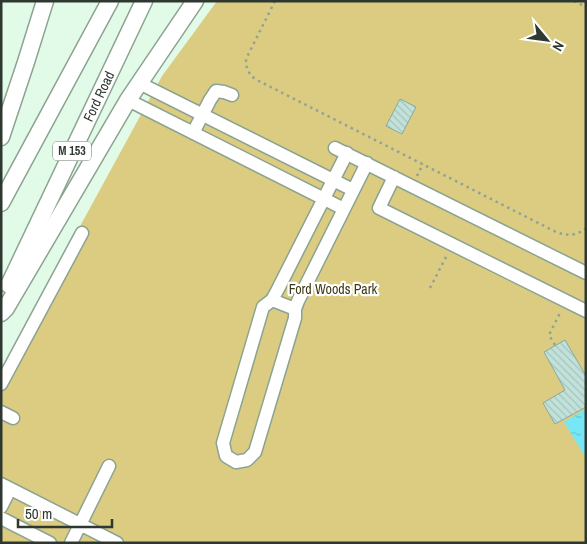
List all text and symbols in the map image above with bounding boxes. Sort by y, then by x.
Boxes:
north arrow [522,15,572,65]
text: N [548,38,568,54]
street label: Ford Road [79,68,118,124]
road number: M 153 [53,142,91,160]
park label: Ford Woods Park [289,280,378,298]
scale bar [18,496,111,528]
text: 50 m [25,503,52,524]

